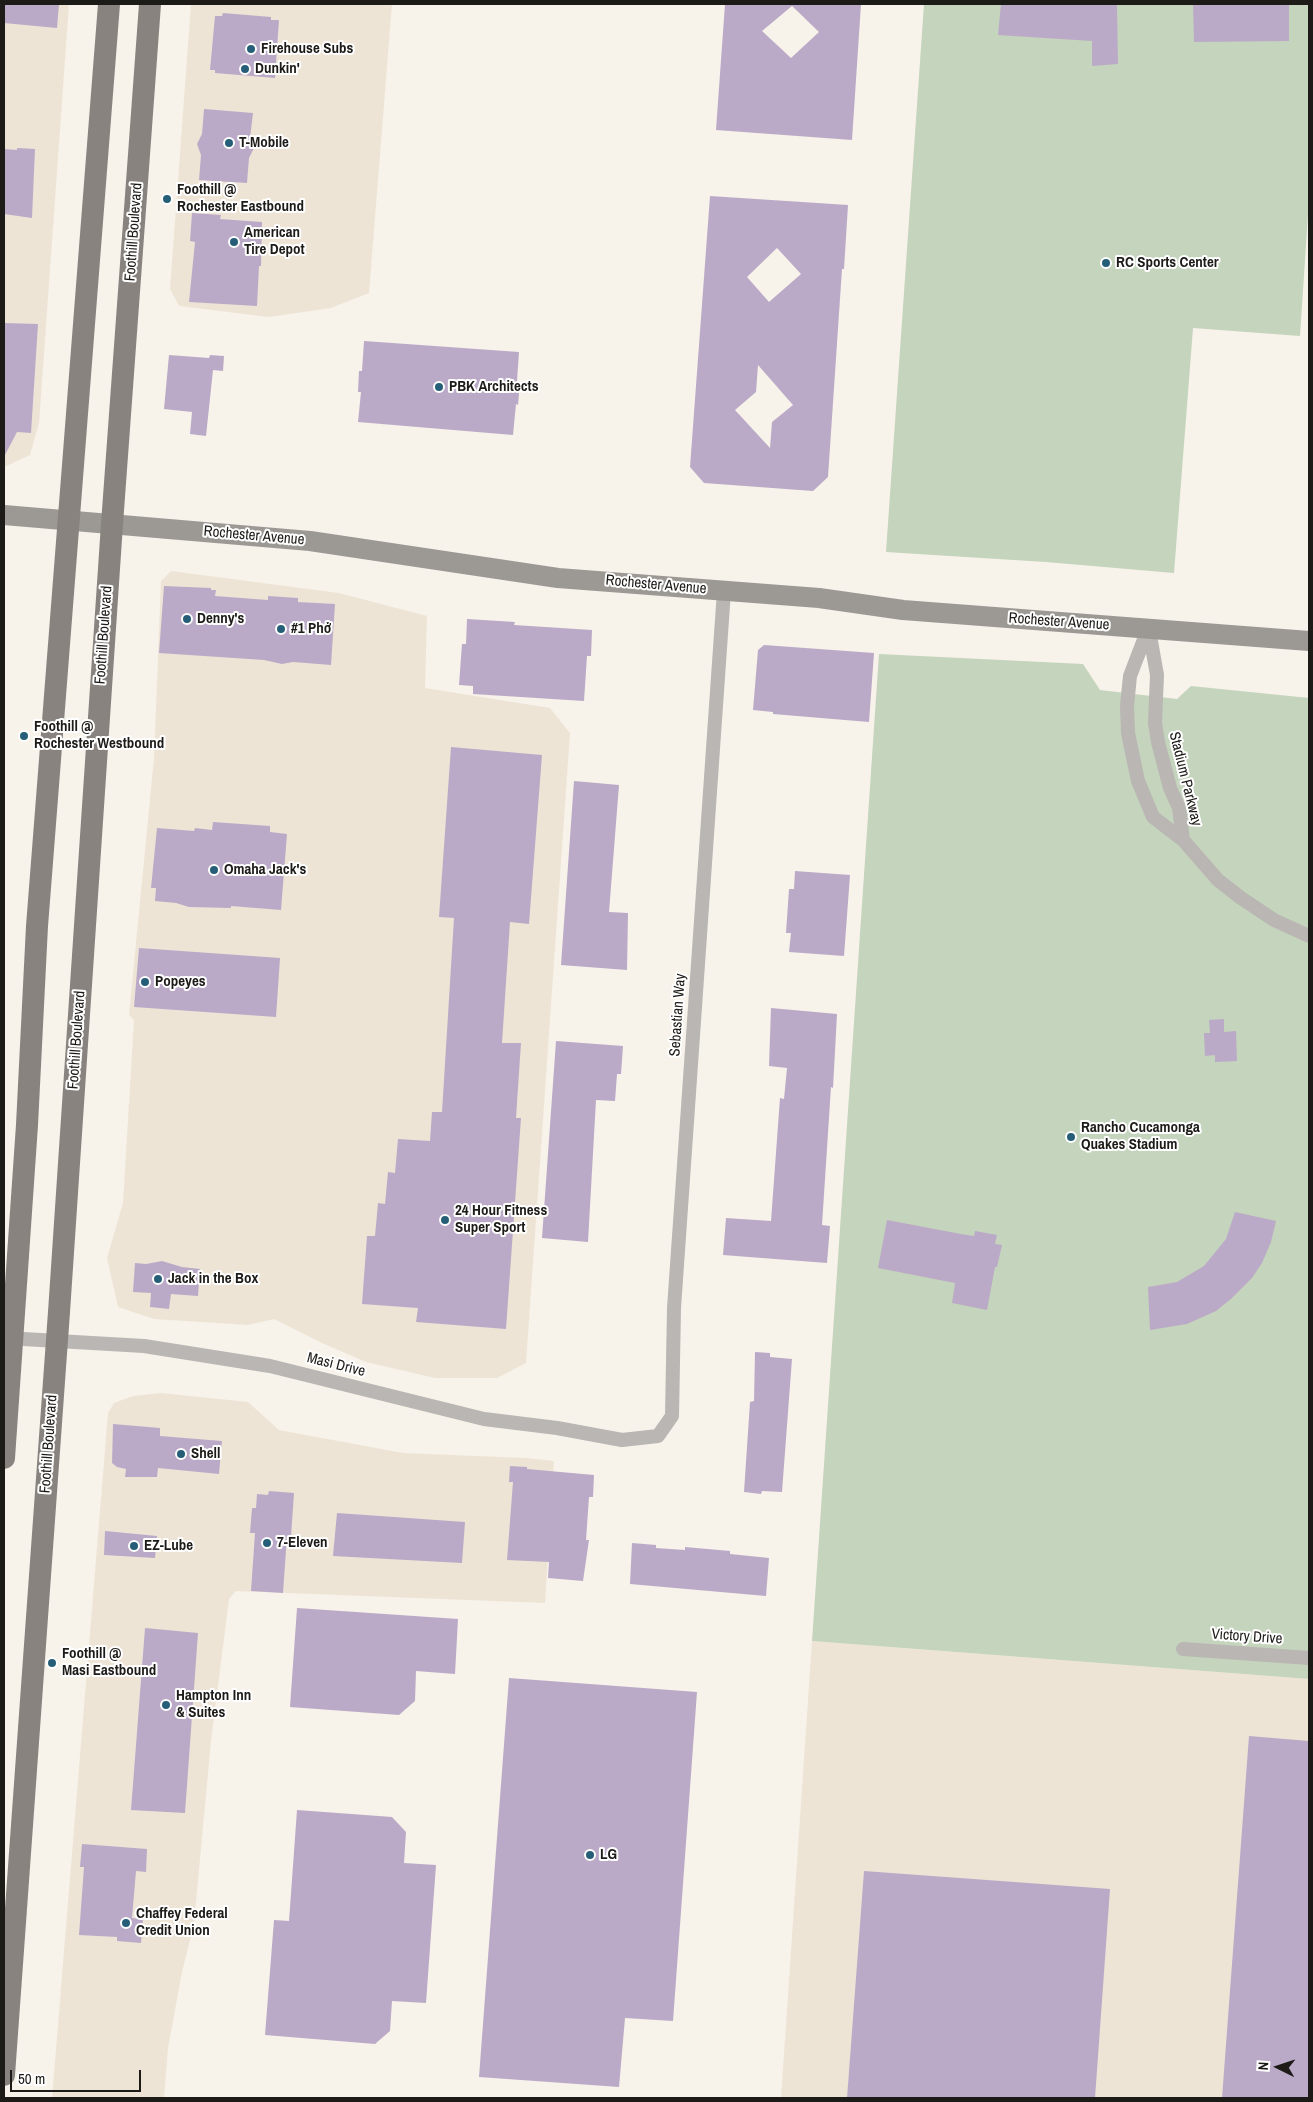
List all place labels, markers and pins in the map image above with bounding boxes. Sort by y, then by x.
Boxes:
place label: Firehouse Subs [261,40,353,58]
marker: Firehouse Subs [245,43,257,55]
place label: Dunkin' [255,60,300,78]
marker: Dunkin' [239,63,251,75]
place label: T-Mobile [239,134,289,152]
marker: T-Mobile [223,137,235,149]
place label: Foothill @ Rochester Eastbound [177,181,304,216]
marker: Foothill @ Rochester Eastbound [161,193,173,205]
place label: American Tire Depot [244,224,305,259]
marker: American Tire Depot [228,236,240,248]
place label: RC Sports Center [1116,254,1219,272]
marker: RC Sports Center [1100,257,1112,269]
place label: PBK Architects [449,378,539,396]
marker: PBK Architects [433,381,445,393]
place label: Denny's [197,610,244,628]
marker: Denny's [181,613,193,625]
place label: #1 Phở [291,620,331,638]
marker: #1 Phở [275,623,287,635]
place label: Foothill @ Rochester Westbound [34,718,164,753]
marker: Foothill @ Rochester Westbound [18,730,30,742]
place label: Omaha Jack's [224,861,306,879]
marker: Omaha Jack's [208,864,220,876]
place label: Popeyes [155,973,206,991]
marker: Popeyes [139,976,151,988]
place label: Rancho Cucamonga Quakes Stadium [1081,1119,1200,1154]
marker: Rancho Cucamonga Quakes Stadium [1065,1131,1077,1143]
place label: 24 Hour Fitness Super Sport [455,1202,547,1237]
marker: 24 Hour Fitness Super Sport [439,1214,451,1226]
place label: Jack in the Box [168,1270,258,1288]
marker: Jack in the Box [152,1273,164,1285]
place label: Shell [191,1445,220,1463]
marker: Shell [175,1448,187,1460]
place label: 7-Eleven [277,1534,328,1552]
place label: EZ-Lube [144,1537,193,1555]
marker: 7-Eleven [261,1537,273,1549]
marker: EZ-Lube [128,1540,140,1552]
place label: Foothill @ Masi Eastbound [62,1645,156,1680]
marker: Foothill @ Masi Eastbound [46,1657,58,1669]
place label: Hampton Inn & Suites [176,1687,251,1722]
marker: Hampton Inn & Suites [160,1699,172,1711]
place label: LG [600,1846,617,1864]
marker: LG [584,1849,596,1861]
place label: Chaffey Federal Credit Union [136,1905,228,1940]
marker: Chaffey Federal Credit Union [120,1917,132,1929]

